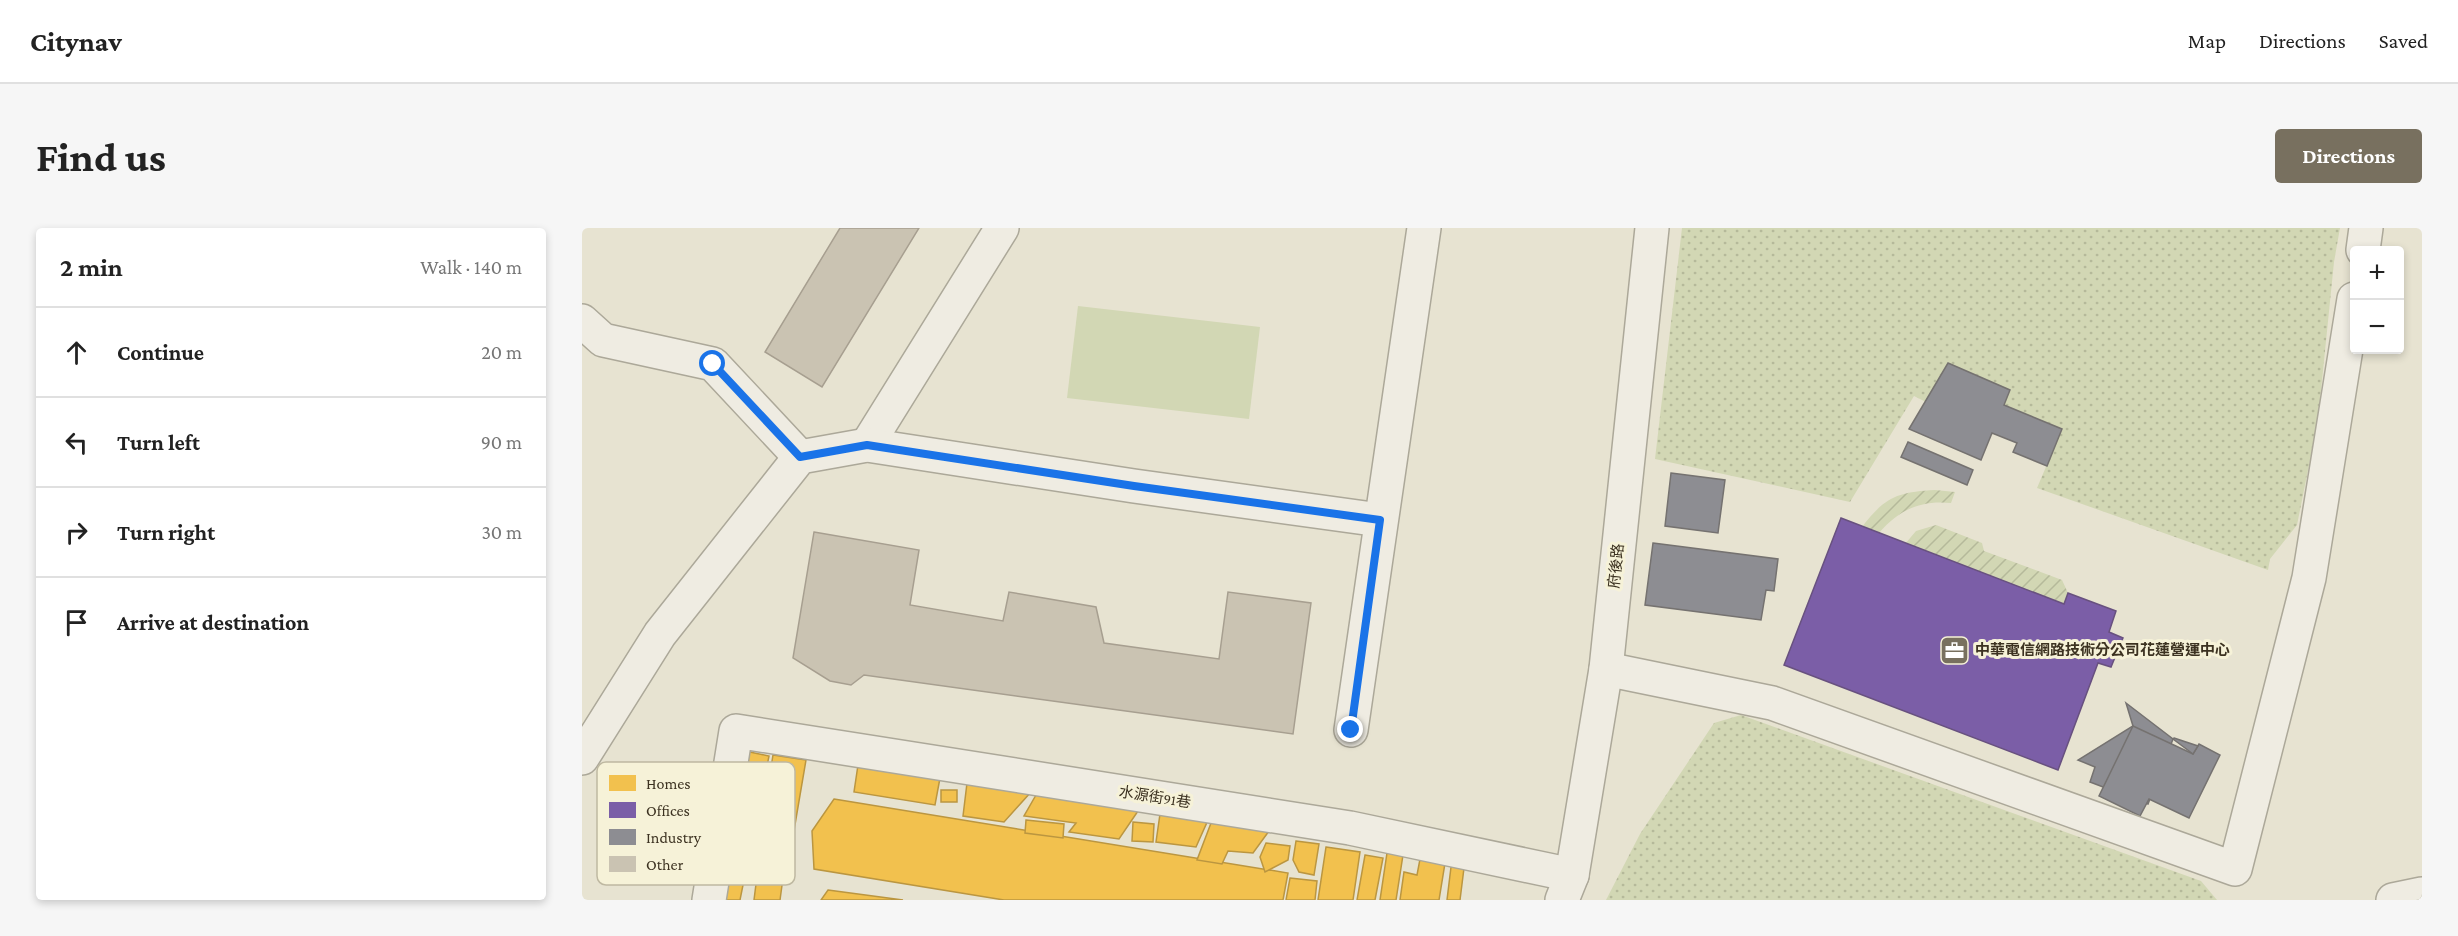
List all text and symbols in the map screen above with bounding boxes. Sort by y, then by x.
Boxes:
text: Citynav [30,26,122,57]
text: Map [2188,29,2226,53]
text: Directions [2259,29,2346,53]
text: Saved [2379,29,2428,53]
button: Directions [2275,129,2422,183]
text: Find us [36,133,166,180]
map controls [2350,246,2404,354]
button: + [2350,246,2404,300]
text: 2 min [60,253,123,282]
text: Walk · 140 m [420,256,522,278]
button: − [2350,300,2404,354]
icon: ahead [60,336,93,369]
text: Continue [117,340,204,365]
text: 20 m [481,341,522,363]
route start [699,350,725,376]
icon: left [60,426,93,459]
text: Turn left [117,430,200,455]
text: 90 m [481,431,522,453]
icon: right [60,516,93,549]
text: Turn right [117,520,215,545]
text: 30 m [481,521,522,543]
street label: 府後路 [1606,543,1626,589]
icon: arrive [60,606,93,639]
text: Arrive at destination [117,610,309,635]
office icon: 中華電信網路技術分公司花蓮營運中心 [1938,634,1970,666]
place label: 中華電信網路技術分公司花蓮營運中心 [1975,642,2230,658]
route end [1337,716,1363,742]
legend [597,762,795,885]
text: Homes [646,775,691,792]
street label: 水源街91巷 [1118,783,1192,811]
text: Offices [646,802,690,819]
text: Industry [646,829,702,847]
text: Other [646,856,684,873]

